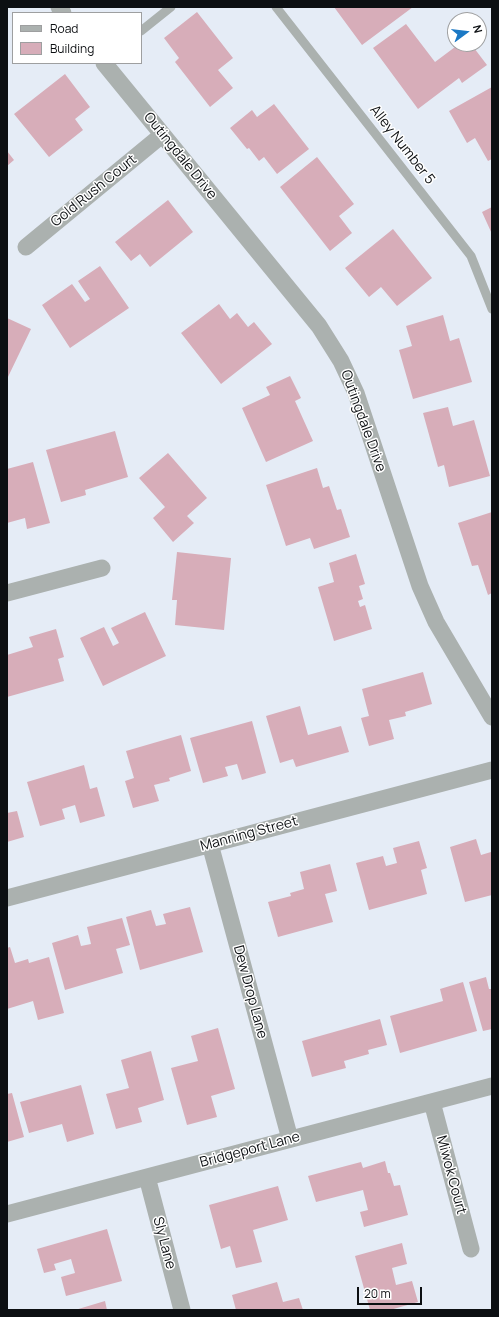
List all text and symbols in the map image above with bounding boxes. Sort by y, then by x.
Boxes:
legend [12,12,142,64]
north arrow [447,12,487,52]
text: Road [50,20,78,37]
text: N [470,23,486,35]
text: Building [50,40,94,57]
street label: Alley Number 5 [366,102,438,188]
street label: Outingdale Drive [140,109,220,203]
street label: Gold Rush Court [48,151,140,231]
street label: Outingdale Drive [337,368,389,474]
street label: Manning Street [199,813,299,855]
street label: Dew Drop Lane [229,944,271,1040]
street label: Bridgeport Lane [198,1129,302,1171]
street label: Miwok Court [432,1134,470,1216]
street label: Sly Lane [149,1215,179,1271]
scale bar [359,1279,424,1305]
text: 20 m [364,1285,391,1302]

